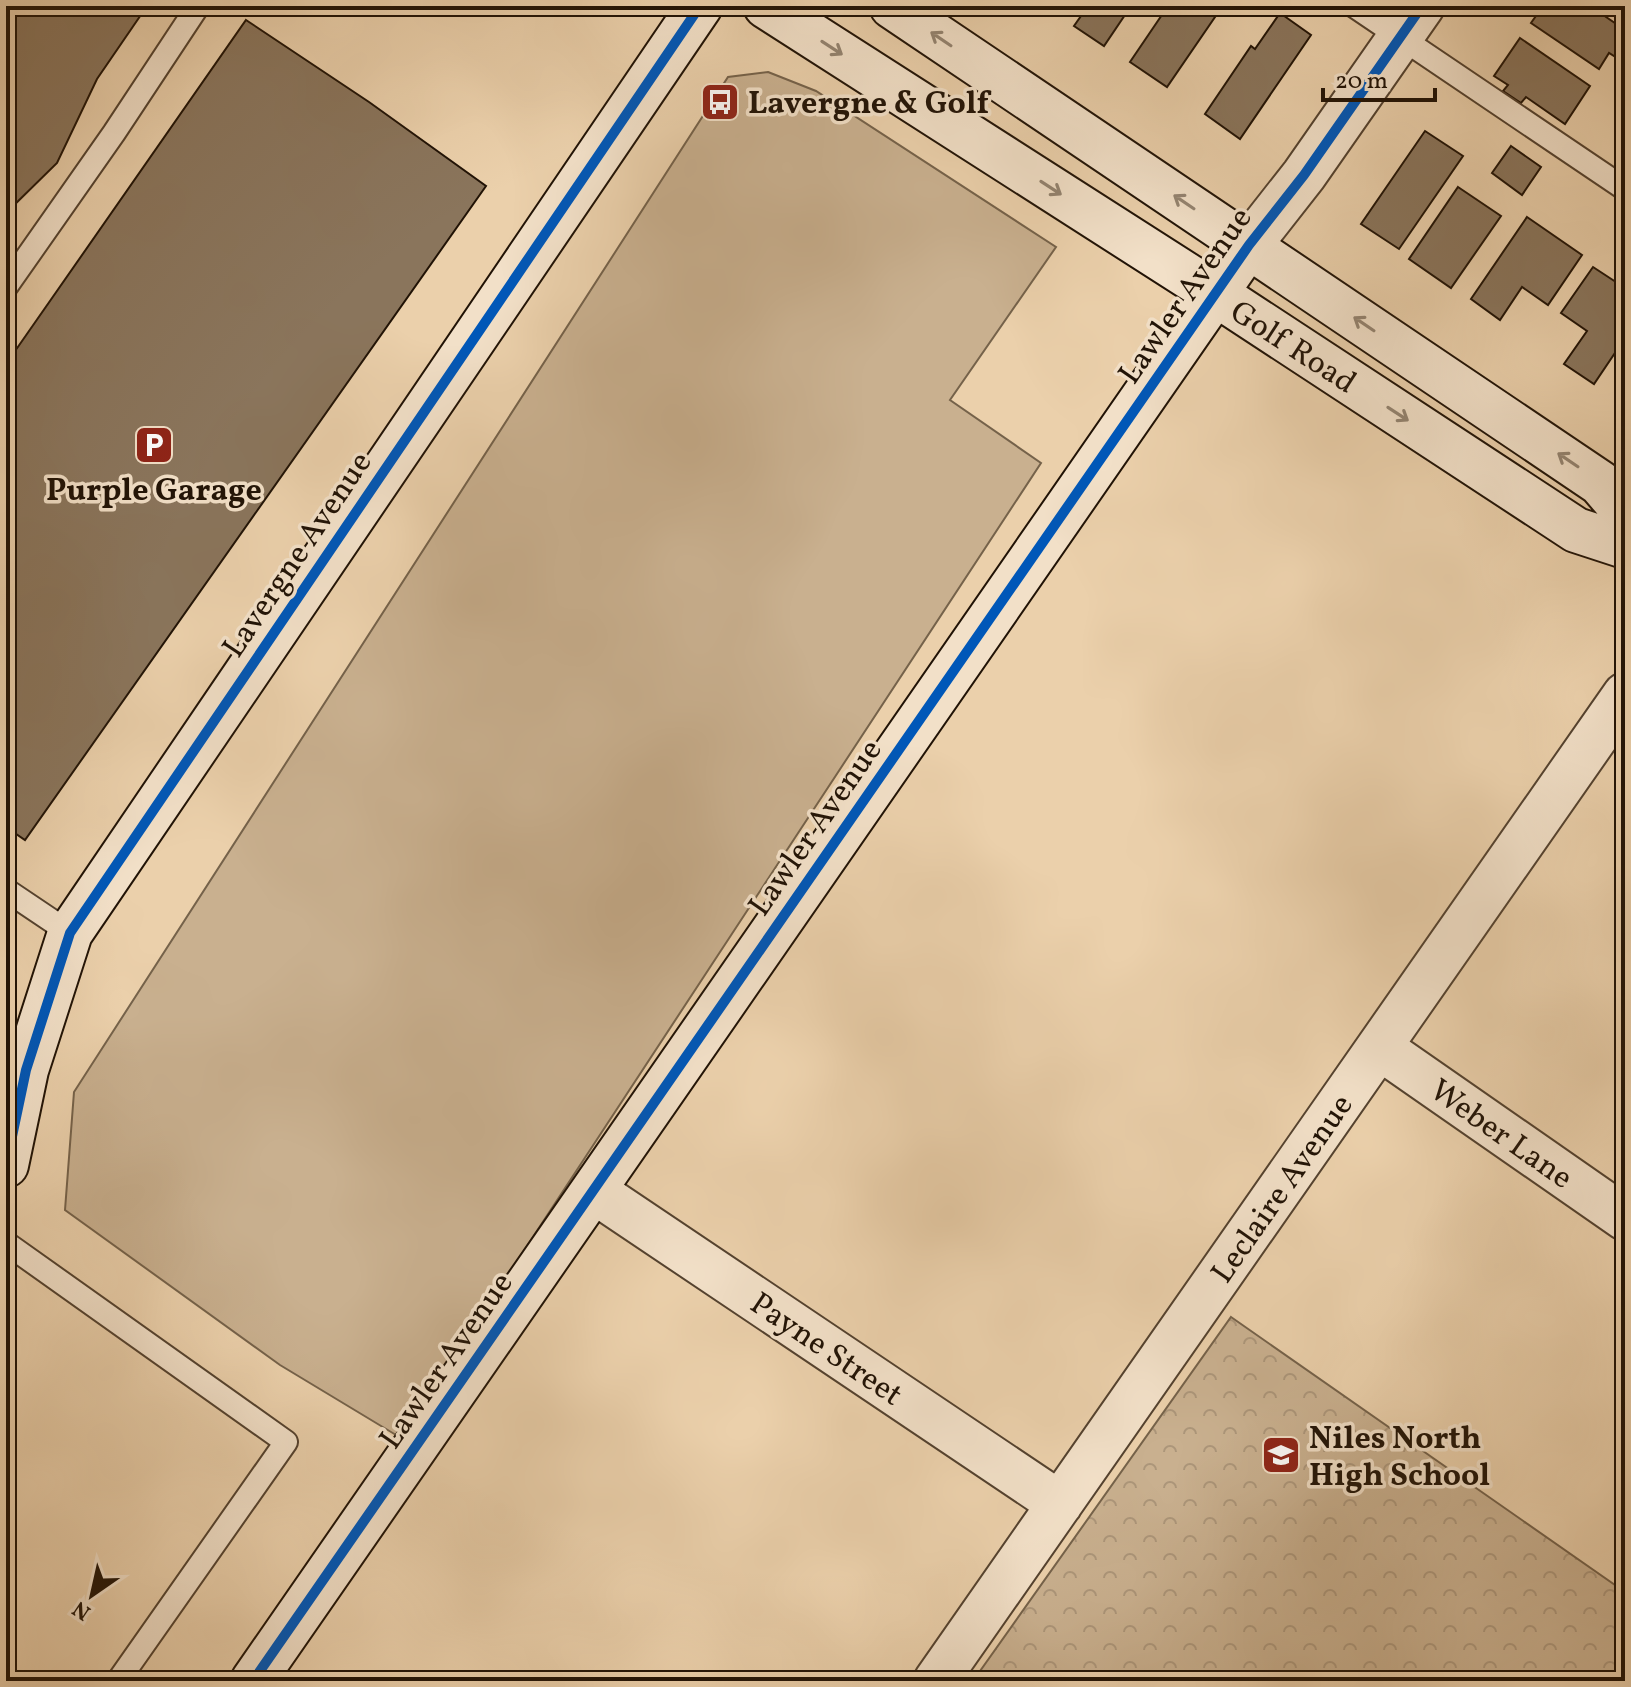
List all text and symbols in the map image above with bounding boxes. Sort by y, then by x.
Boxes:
one-way arrow [931,31,953,47]
one-way arrow [820,41,843,57]
scale bar [1323,52,1435,102]
text: 20 m [1335,65,1388,99]
bus stop icon: Lavergne & Golf [699,81,741,123]
place label: Lavergne & Golf [748,83,992,127]
one-way arrow [1039,181,1062,197]
one-way arrow [1173,194,1196,210]
street label: Lawler Avenue [1109,199,1264,394]
street label: Golf Road [1221,291,1364,406]
one-way arrow [1353,315,1376,331]
one-way arrow [1386,406,1409,422]
parking icon: Purple Garage [133,424,175,466]
street label: Lavergne Avenue [213,444,384,667]
one-way arrow [1557,452,1579,469]
place label: Purple Garage [46,470,262,514]
street label: Lawler Avenue [739,731,894,926]
street label: Weber Lane [1420,1070,1581,1201]
street label: Leclaire Avenue [1202,1086,1365,1293]
street label: Lawler Avenue [370,1264,525,1459]
street label: Payne Street [740,1283,910,1418]
place label: Niles North High School [1309,1418,1490,1499]
school or university icon: Niles North High School [1260,1434,1302,1476]
north arrow [52,1555,132,1635]
text: N [67,1592,98,1627]

